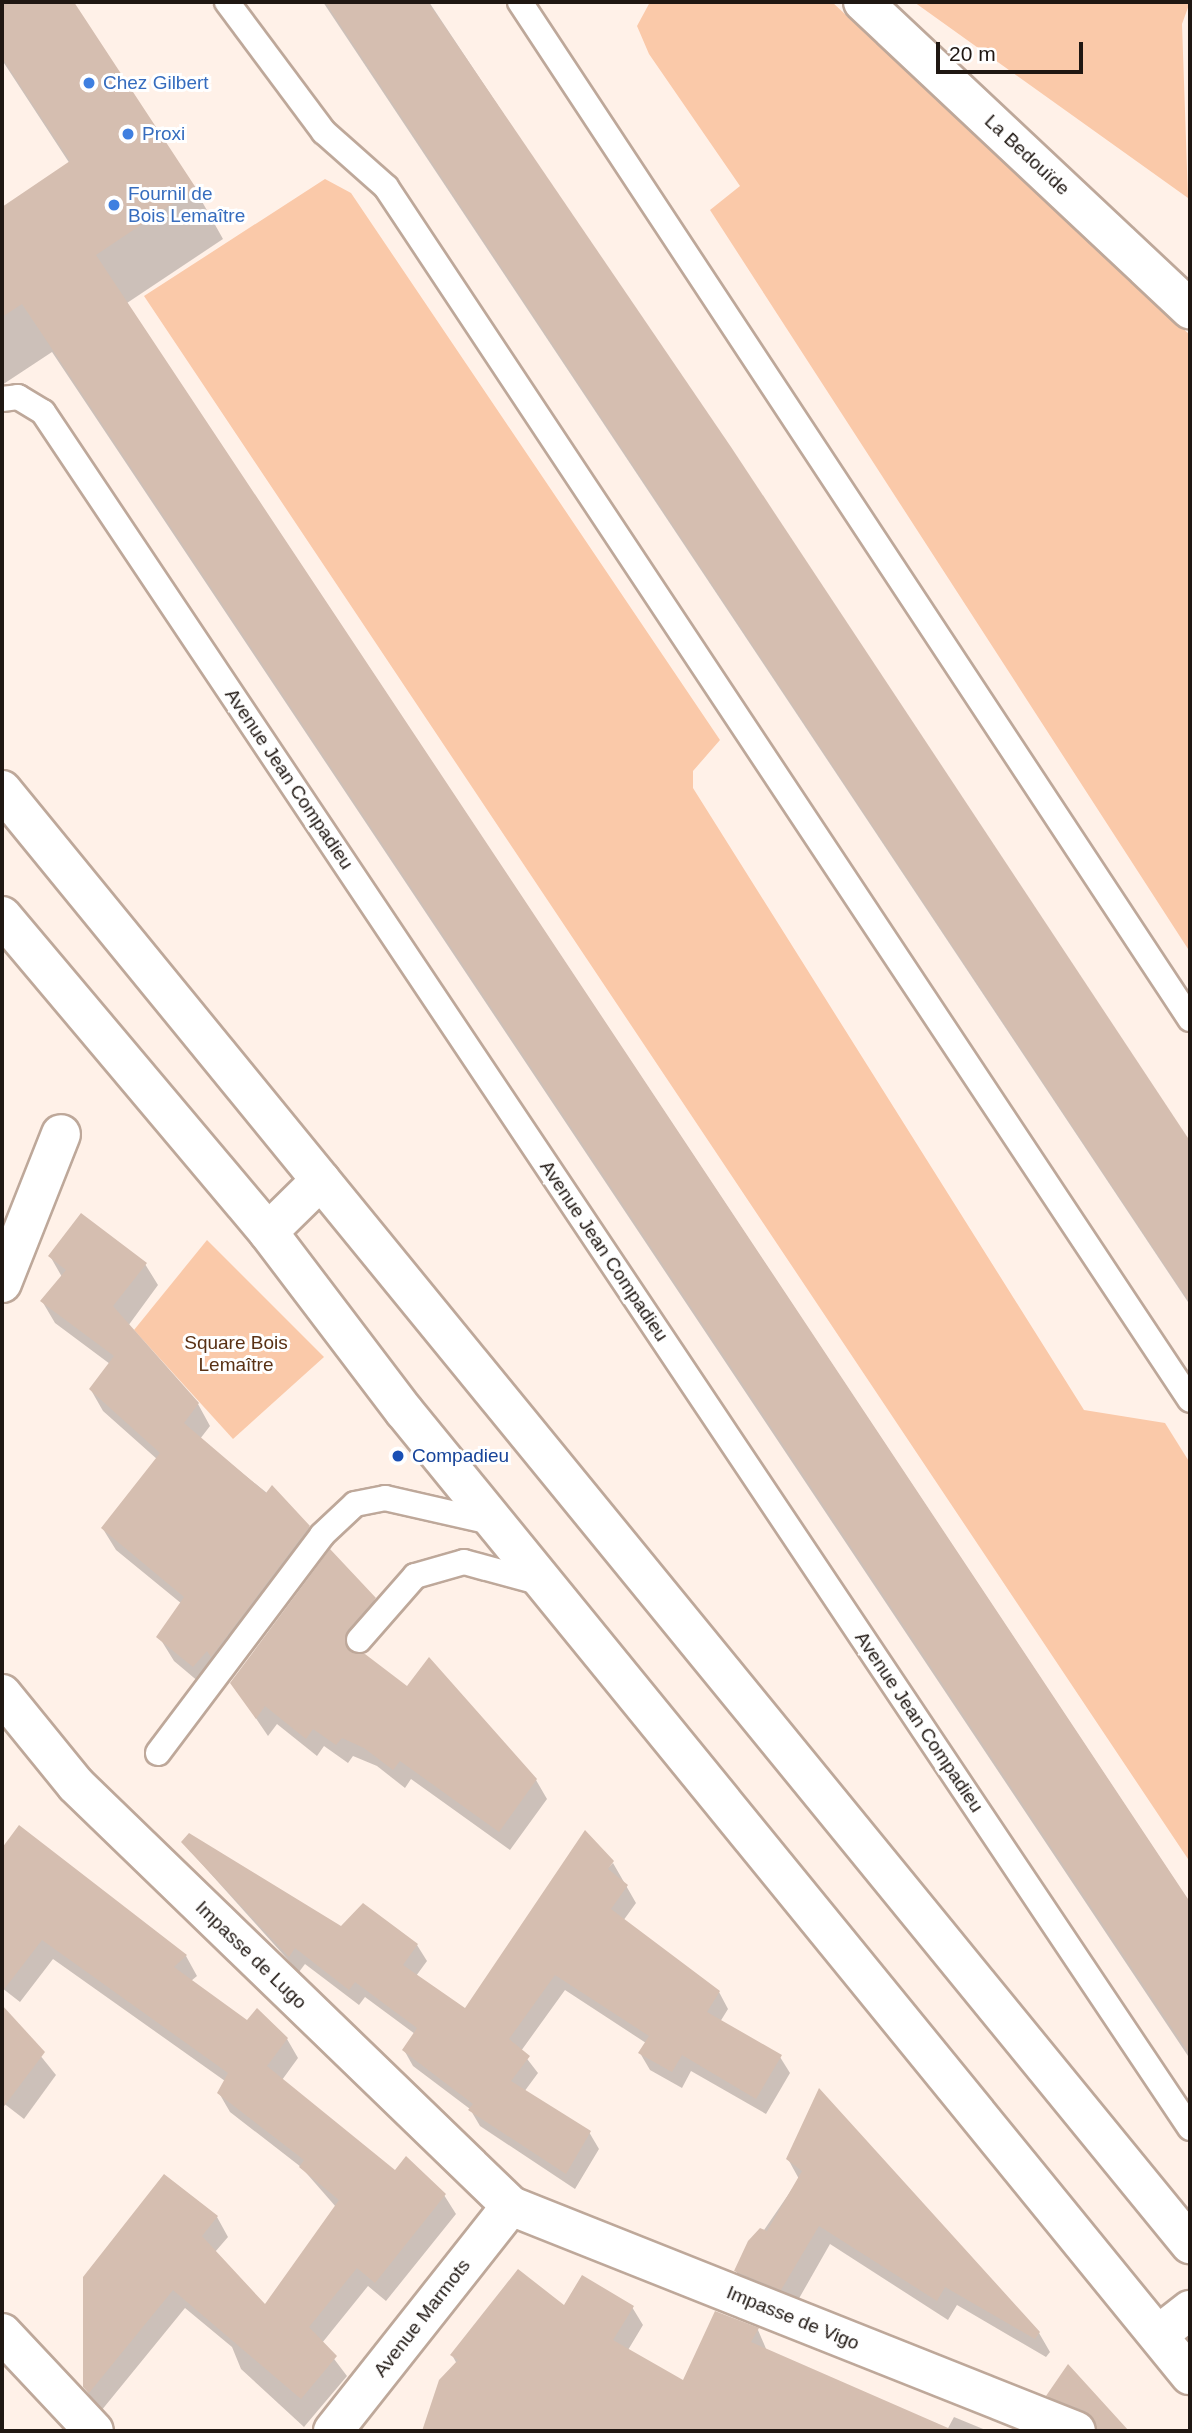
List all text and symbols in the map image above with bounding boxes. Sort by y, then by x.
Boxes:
scale bar [940,28,1087,72]
text: 20 m [949,42,996,65]
place label: Chez Gilbert [103,72,209,94]
marker: Chez Gilbert [81,75,97,91]
street label: La Bedouïde [980,110,1074,200]
place label: Proxi [142,123,185,145]
marker: Proxi [120,126,136,142]
place label: Fournil de Bois Lemaître [128,183,245,227]
marker: Fournil de Bois Lemaître [106,197,122,213]
street label: Avenue Jean Compadieu [220,684,358,874]
street label: Avenue Jean Compadieu [535,1156,673,1346]
park label: Square Bois Lemaître [184,1332,288,1376]
place label: Compadieu [412,1445,509,1467]
marker: Compadieu [390,1448,406,1464]
street label: Avenue Jean Compadieu [850,1627,988,1817]
street label: Impasse de Lugo [191,1896,311,2014]
street label: Avenue Marmots [369,2255,475,2381]
street label: Impasse de Vigo [723,2281,863,2355]

